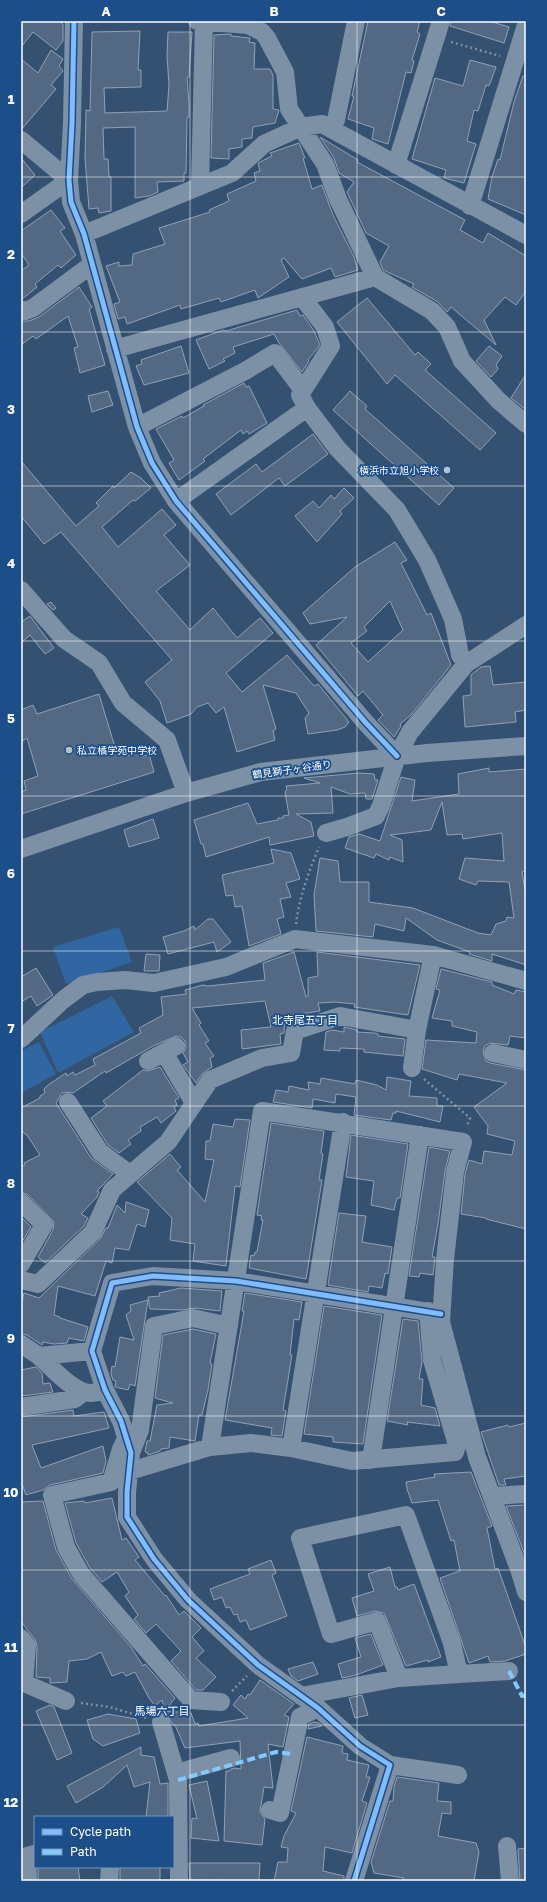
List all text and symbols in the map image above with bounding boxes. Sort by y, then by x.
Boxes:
text: A [101,3,111,19]
text: B [269,3,279,19]
text: C [436,3,446,19]
text: 1 [8,91,15,107]
text: 2 [7,246,15,262]
text: 3 [7,401,15,417]
place label: 横浜市立旭小学校 [359,464,439,476]
marker: 横浜市立旭小学校 [442,465,452,475]
text: 4 [7,555,15,571]
text: 5 [7,710,15,726]
place label: 私立橘学苑中学校 [77,744,157,756]
marker: 私立橘学苑中学校 [64,745,74,755]
street label: 鶴見獅子ヶ谷通り [252,757,332,781]
text: 6 [7,865,15,881]
district label: 北寺尾五丁目 [272,1013,338,1026]
text: 7 [7,1020,15,1036]
text: 8 [7,1175,15,1191]
text: 9 [7,1330,15,1346]
text: 10 [3,1484,19,1500]
text: 11 [4,1639,18,1655]
district label: 馬場六丁目 [135,1704,190,1717]
text: 12 [4,1794,18,1810]
legend [34,1816,174,1868]
text: Cycle path [70,1824,131,1839]
text: Path [70,1844,97,1859]

